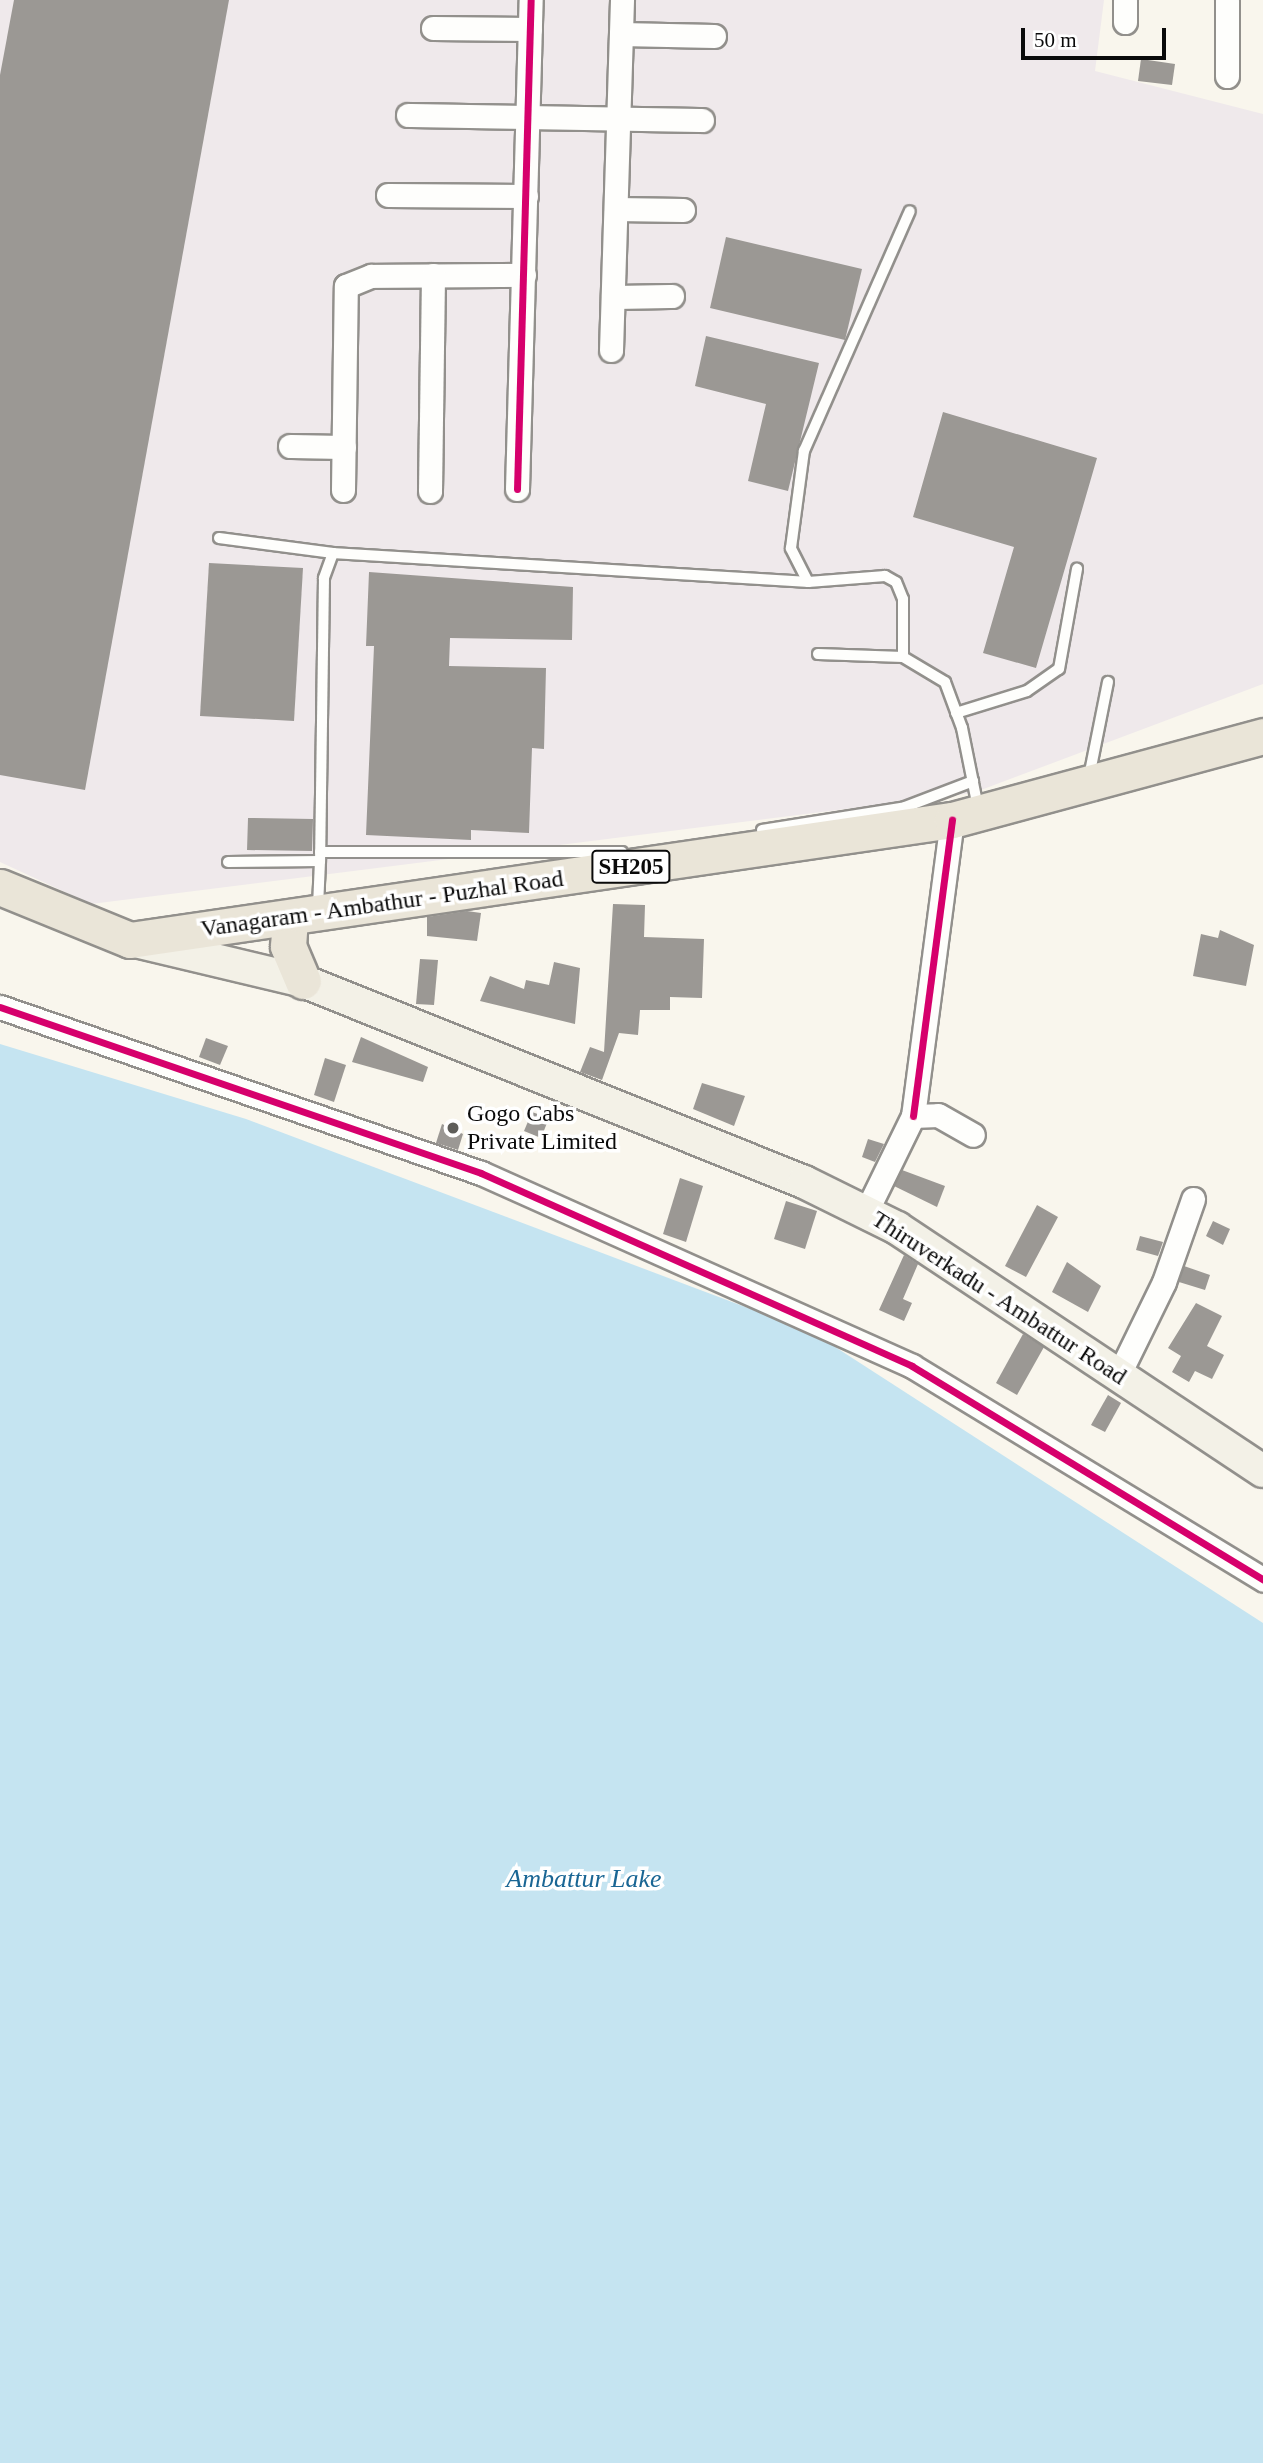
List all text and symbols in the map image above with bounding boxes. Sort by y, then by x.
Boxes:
scale bar [1025,14,1170,58]
text: 50 m [1034,28,1077,52]
road number: SH205 [591,848,671,887]
street label: Vanagaram - Ambathur - Puzhal Road [198,864,566,944]
place label: Gogo Cabs Private Limited [467,1100,617,1156]
marker: Gogo Cabs Private Limited [445,1120,461,1136]
street label: Thiruverkadu - Ambattur Road [866,1204,1132,1392]
water label: Ambattur Lake [506,1863,662,1895]

